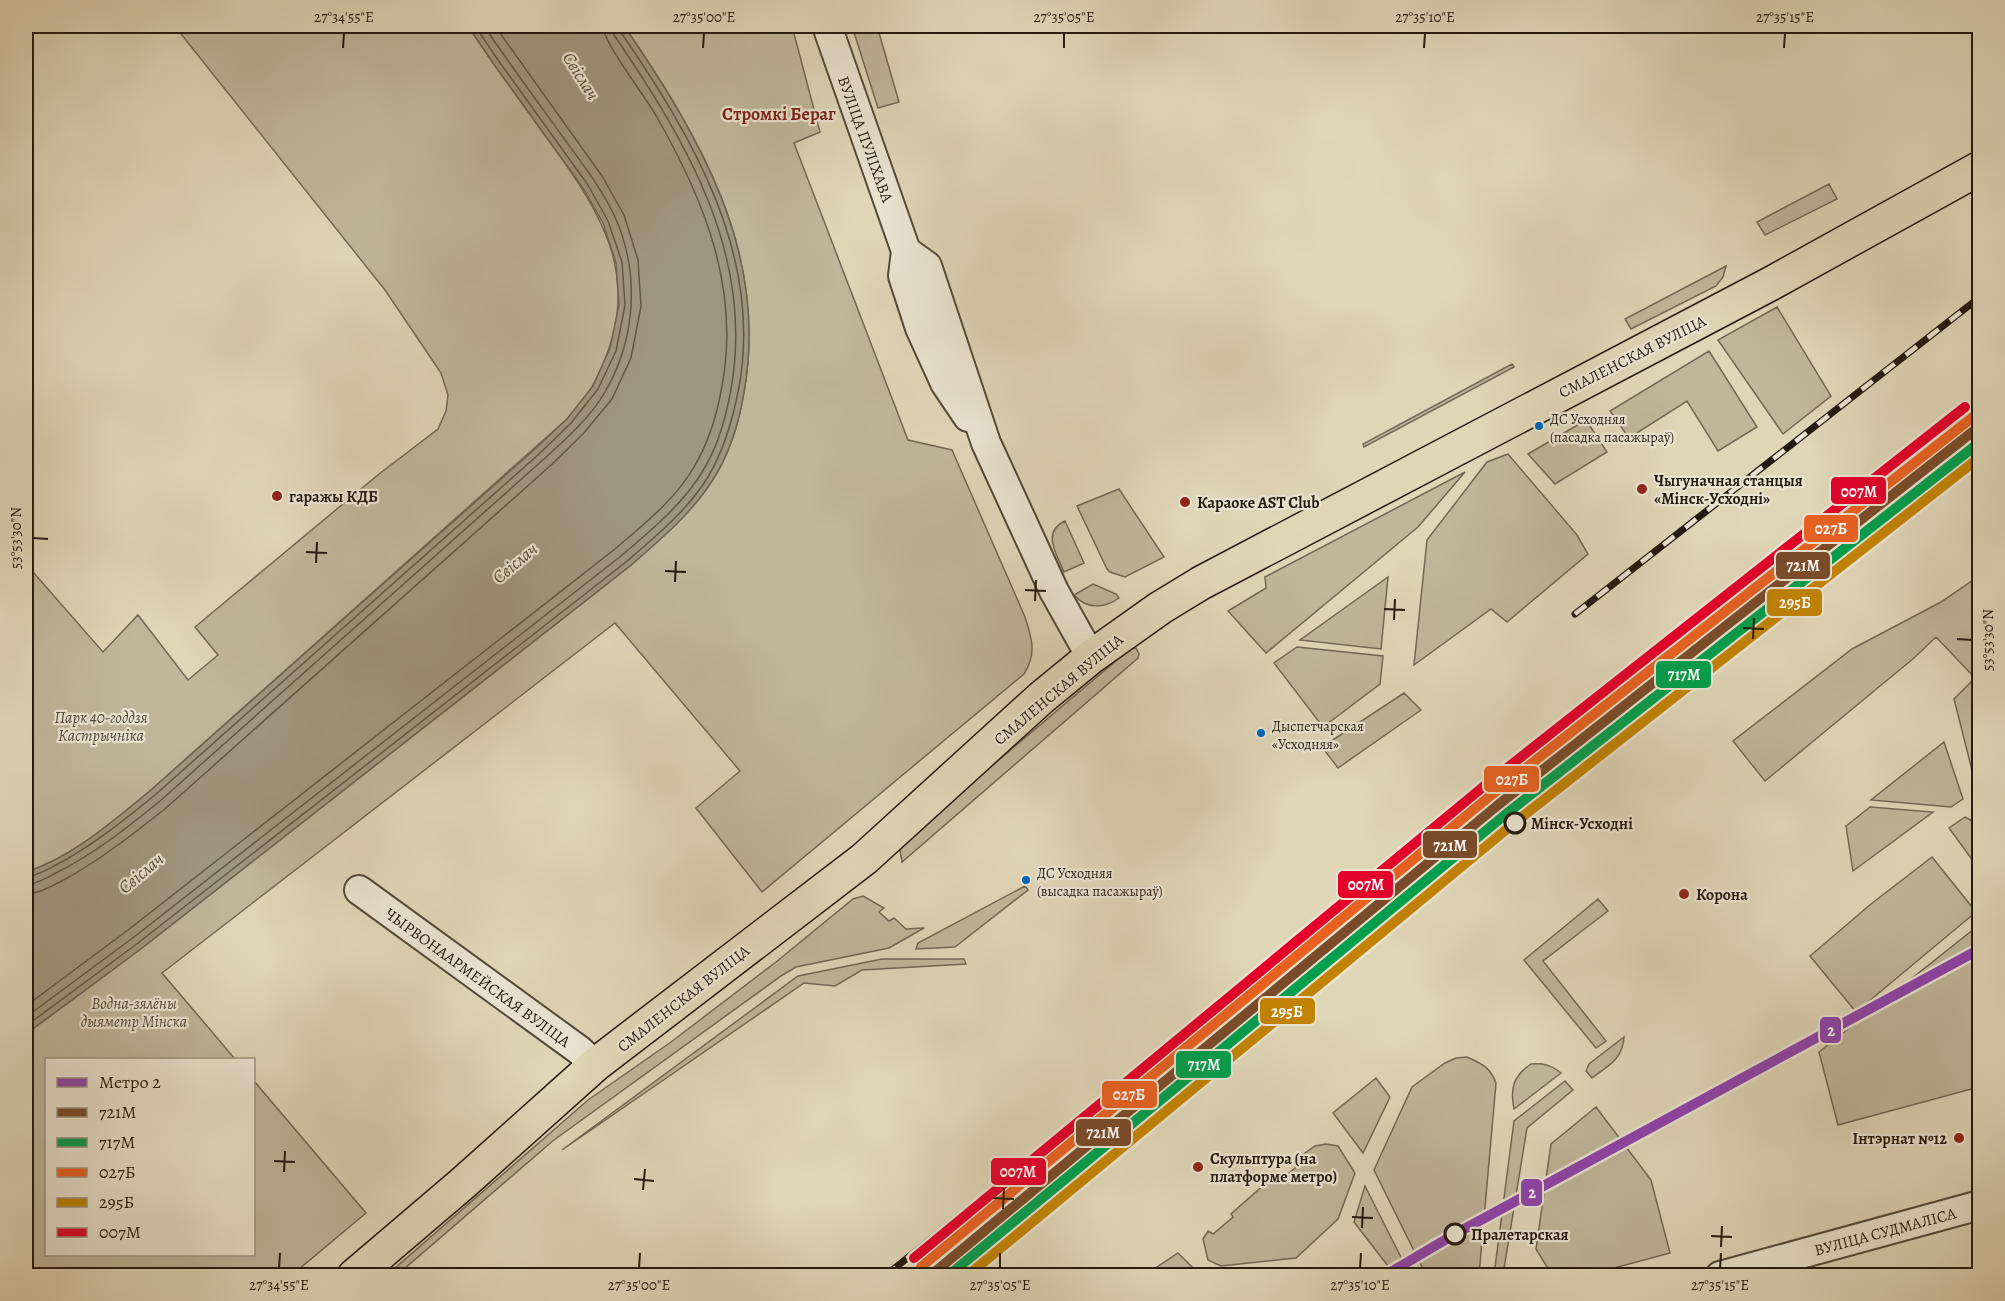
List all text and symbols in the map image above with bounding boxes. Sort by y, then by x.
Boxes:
text: 27°34'55"E [314,7,374,27]
text: 27°35'00"E [673,7,735,27]
text: 27°35'05"E [1033,7,1095,27]
text: 27°35'10"E [1395,7,1455,27]
text: 27°35'15"E [1756,7,1814,27]
water label: Свіслач [557,47,605,105]
street label: ВУЛІЦА ПУЛІХАВА [832,73,898,206]
district label: Стромкі Бераг [722,102,836,126]
street label: СМАЛЕНСКАЯ ВУЛІЦА [1555,310,1710,404]
place label: ДС Усходняя (пасадка пасажыраў) [1550,410,1674,447]
marker: ДС Усходняя (пасадка пасажыраў) [1533,420,1545,432]
place label: Чыгуначная станцыя «Мінск-Усходні» [1654,470,1803,510]
line badge: 007М [1830,476,1887,505]
text: 007М [1841,481,1878,503]
marker: Чыгуначная станцыя «Мінск-Усходні» [1635,482,1649,496]
place label: гаражы КДБ [289,486,378,508]
marker: гаражы КДБ [270,489,284,503]
place label: Караоке AST Club [1197,492,1319,514]
marker: Караоке AST Club [1178,495,1192,509]
text: 53°53'30"N [6,507,26,569]
line badge: 027Б [1803,514,1859,543]
text: 027Б [1815,518,1847,540]
water label: Свіслач [487,537,543,589]
line badge: 721М [1775,551,1831,580]
text: 721М [1786,555,1820,577]
line badge: 295Б [1766,588,1823,617]
text: 295Б [1779,592,1811,614]
text: 53°53'30"N [1978,609,1998,671]
street label: СМАЛЕНСКАЯ ВУЛІЦА [989,629,1128,750]
line badge: 717М [1655,660,1712,689]
text: 717М [1668,664,1701,686]
park label: Парк 40-годдзя Кастрычніка [54,707,148,747]
place label: Дыспетчарская «Усходняя» [1272,717,1364,754]
marker: Дыспетчарская «Усходняя» [1255,727,1267,739]
line badge: 027Б [1483,765,1540,793]
text: 027Б [1496,769,1528,791]
marker: Мінск-Усходні [1504,812,1526,834]
place label: Мінск-Усходні [1531,813,1633,835]
line badge: 721М [1422,830,1478,859]
text: 721М [1433,835,1467,857]
water label: Свіслач [113,847,169,899]
place label: ДС Усходняя (высадка пасажыраў) [1037,864,1163,901]
line badge: 007М [1337,870,1394,899]
marker: ДС Усходняя (высадка пасажыраў) [1020,874,1032,886]
text: 007М [1348,874,1385,896]
place label: Корона [1696,884,1748,906]
marker: Корона [1677,887,1691,901]
street label: ЧЫРВОНААРМЕЙСКАЯ ВУЛІЦА [380,903,575,1053]
street label: СМАЛЕНСКАЯ ВУЛІЦА [613,940,755,1057]
park label: Водна-зялёны дыяметр Мінска [81,993,187,1033]
line badge: 295Б [1259,997,1316,1025]
text: 295Б [1271,1001,1303,1023]
line badge: 2 [1819,1016,1842,1044]
text: 2 [1827,1020,1835,1042]
line badge: 717М [1175,1050,1232,1079]
text: 717М [1188,1054,1221,1076]
legend [45,1058,255,1256]
text: Метро 2 [99,1070,161,1094]
line badge: 027Б [1101,1080,1158,1109]
text: 027Б [1113,1084,1145,1106]
text: 721М [99,1100,137,1124]
line badge: 721М [1075,1118,1132,1147]
text: 721М [1086,1122,1120,1144]
place label: Інтэрнат №12 [1852,1128,1947,1150]
text: 717М [99,1130,136,1154]
marker: Інтэрнат №12 [1952,1131,1966,1145]
place label: Скульптура (на платформе метро) [1210,1148,1337,1188]
line badge: 007М [990,1157,1047,1186]
text: 027Б [99,1160,135,1184]
marker: Скульптура (на платформе метро) [1191,1160,1205,1174]
text: 007М [1000,1161,1037,1183]
line badge: 2 [1520,1178,1543,1207]
text: 2 [1528,1182,1536,1204]
text: 295Б [99,1190,134,1214]
street label: ВУЛІЦА СУДМАЛІСА [1812,1202,1959,1261]
text: 007М [99,1220,141,1244]
marker: Пралетарская [1444,1223,1466,1245]
place label: Пралетарская [1471,1224,1569,1246]
text: 27°34'55"E [249,1275,309,1295]
text: 27°35'00"E [608,1275,670,1295]
text: 27°35'05"E [969,1275,1031,1295]
text: 27°35'10"E [1330,1275,1390,1295]
text: 27°35'15"E [1691,1275,1749,1295]

